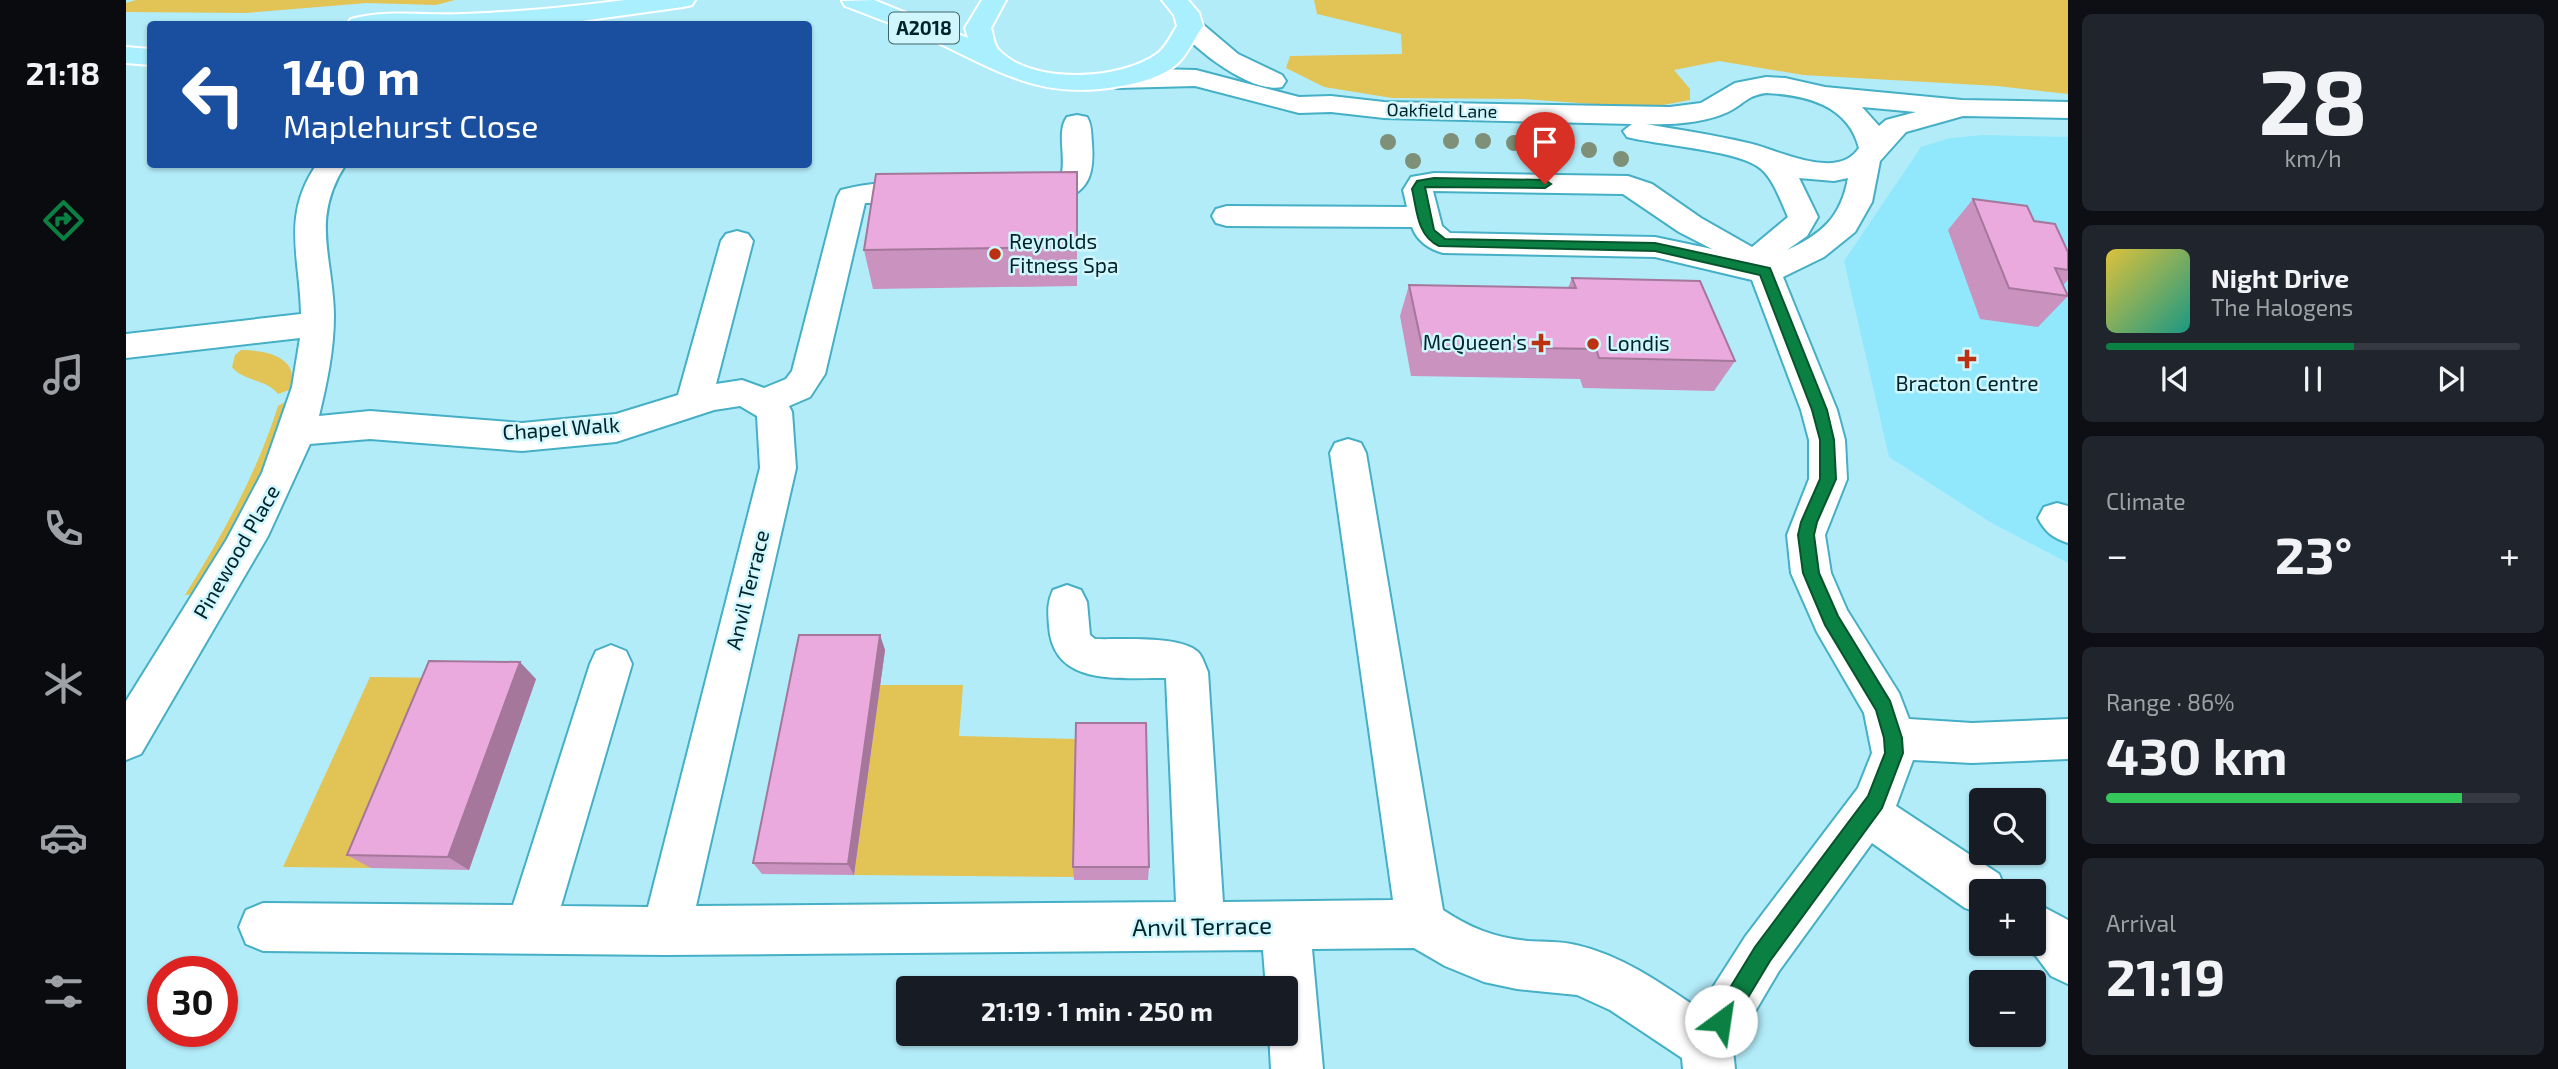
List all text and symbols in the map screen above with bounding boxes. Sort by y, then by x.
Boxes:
road number: A2018 [889,12,959,44]
text: 28 [2258,44,2368,153]
text: 140 m [283,46,420,105]
icon: left [168,49,259,140]
text: 21:18 [26,53,100,91]
street label: Oakfield Lane [1387,98,1497,122]
text: Maplehurst Close [283,106,539,144]
pin [1515,112,1575,184]
icon: arrive [1526,123,1564,161]
text: km/h [2284,144,2342,172]
icon: directions [39,196,88,245]
place label: Reynolds Fitness Spa [1009,228,1119,277]
marker: Reynolds Fitness Spa [987,246,1003,262]
text: Night Drive [2211,262,2349,293]
text: The Halogens [2211,293,2353,321]
place label: McQueen's [1423,329,1527,355]
place label: Londis [1607,330,1670,355]
marker: McQueen's [1533,335,1549,351]
marker: Londis [1585,336,1601,352]
marker: Bracton Centre [1957,349,1977,369]
icon: music [39,350,88,399]
icon: previous [2156,360,2194,398]
icon: pause [2294,360,2332,398]
icon: next [2432,360,2470,398]
place label: Bracton Centre [1896,370,2038,395]
street label: Chapel Walk [501,411,621,444]
street label: Pinewood Place [187,480,284,623]
text: Climate [2106,487,2186,515]
icon: phone [39,504,88,553]
text: 23° [2275,522,2352,584]
street label: Anvil Terrace [720,527,773,652]
text: − [2106,531,2128,577]
text: + [2499,531,2520,577]
icon: climate [39,659,88,708]
text: Range · 86% [2106,688,2235,716]
text: 430 km [2106,723,2288,785]
map controls [1969,788,2046,1047]
button: search [1969,788,2046,865]
icon: car [39,813,88,862]
button: + [1969,879,2046,956]
text: Arrival [2106,909,2176,937]
street label: Anvil Terrace [1132,910,1272,941]
text: 21:19 [2106,944,2225,1006]
speed limit sign: 30 [147,956,238,1047]
icon: filters [39,967,88,1016]
button: − [1969,970,2046,1047]
position arrow [1684,984,1758,1058]
text: 21:19 · 1 min · 250 m [981,995,1213,1026]

